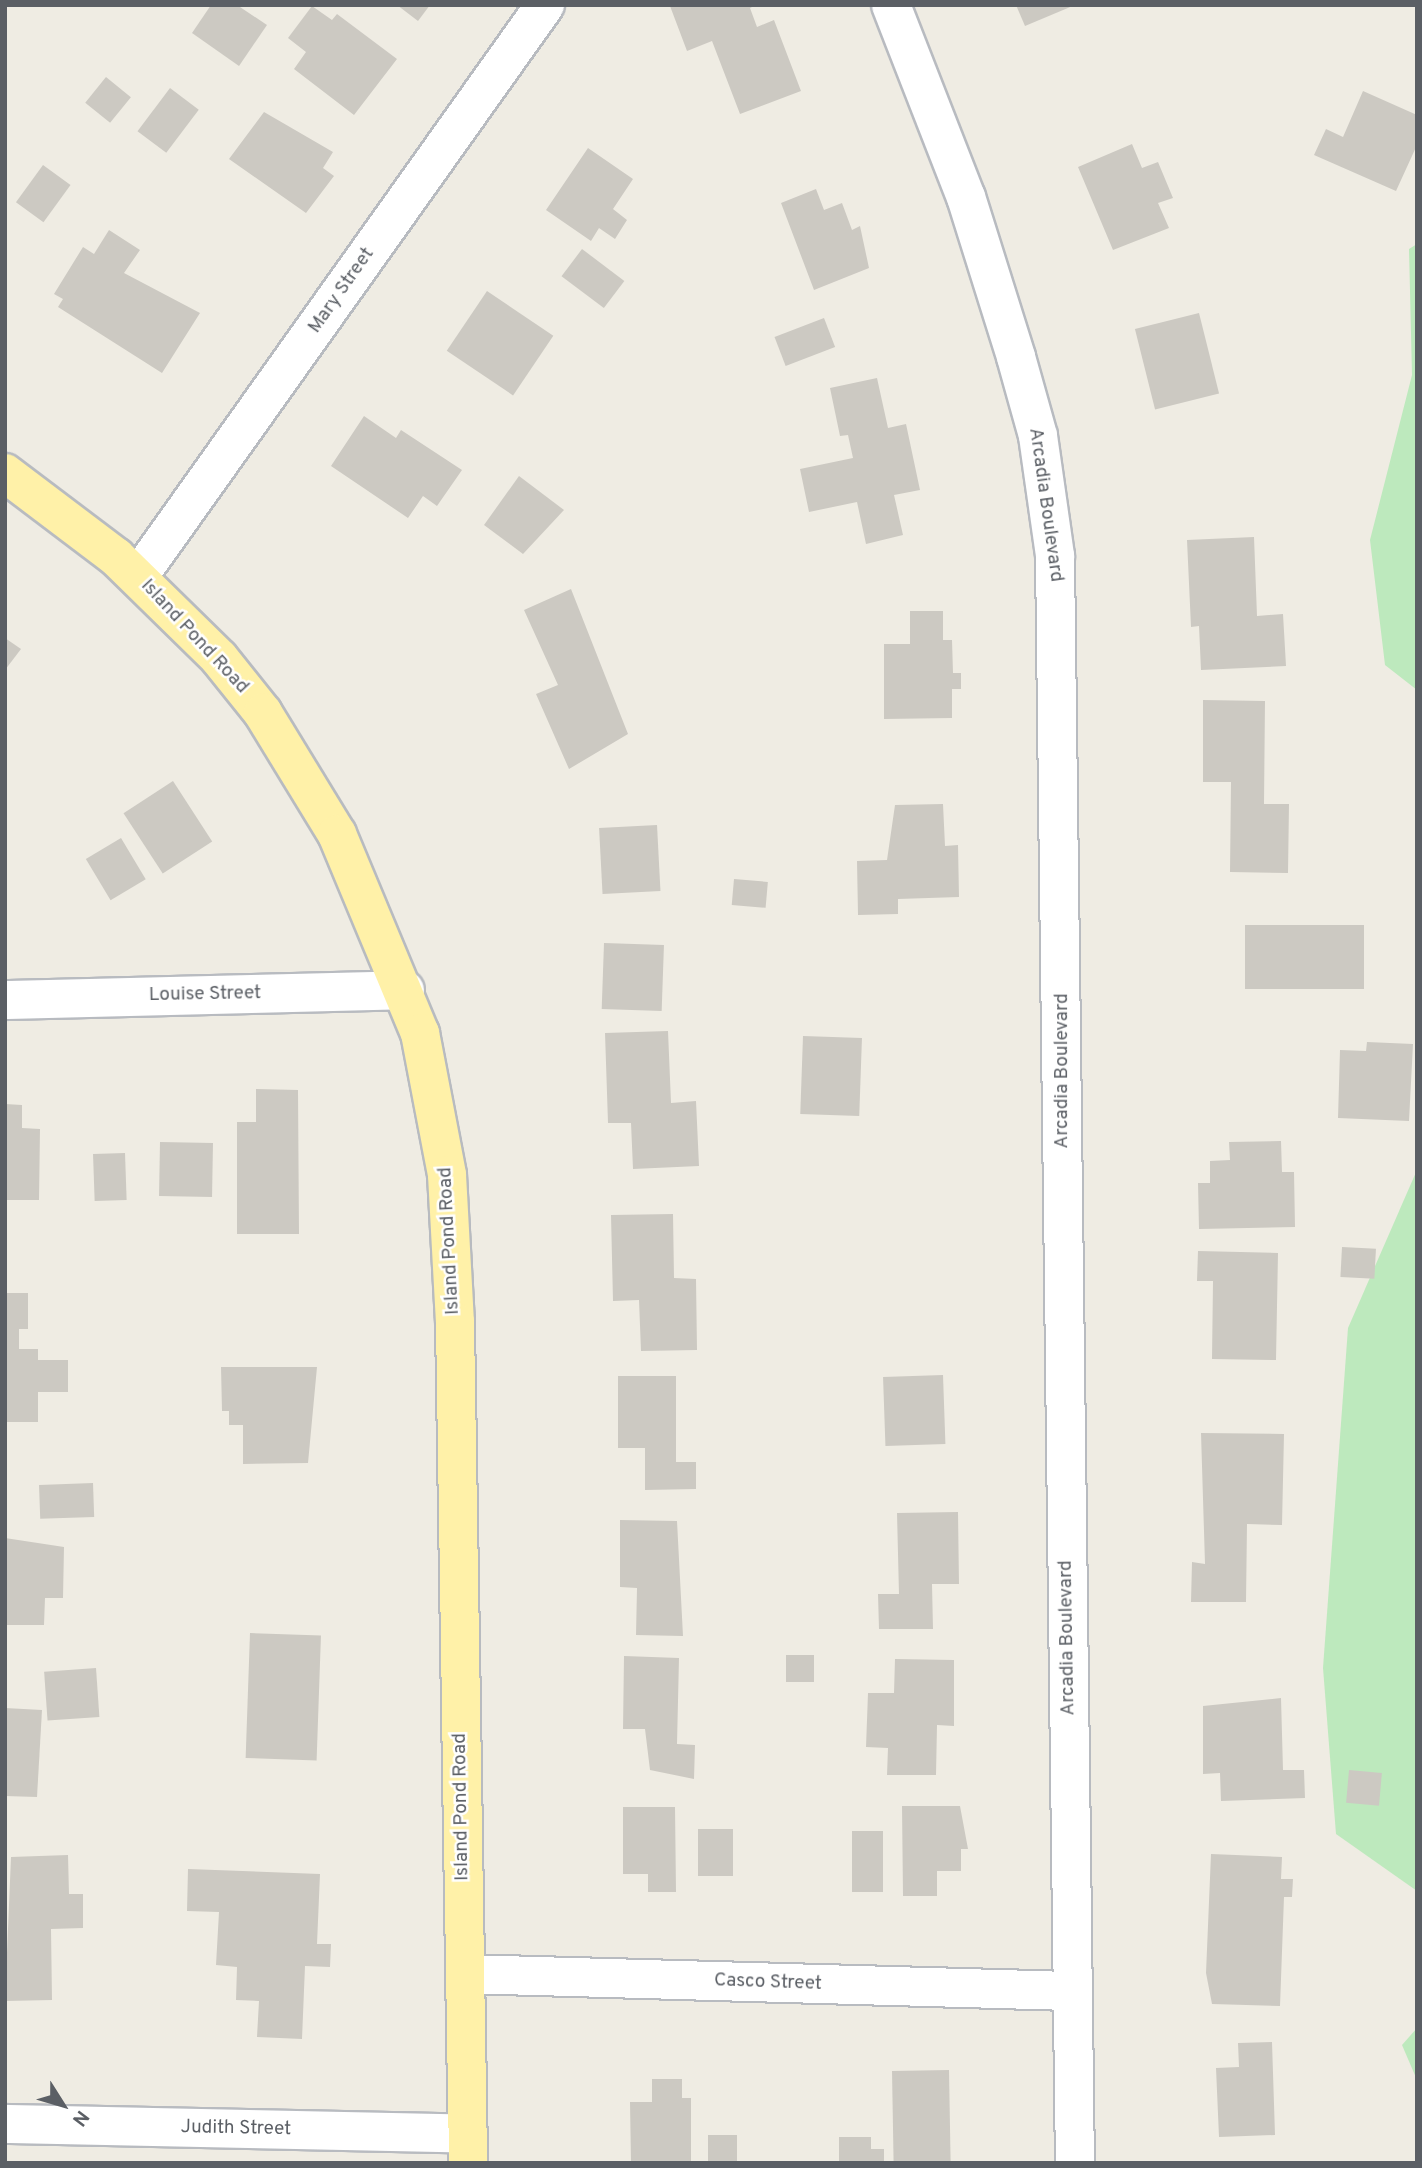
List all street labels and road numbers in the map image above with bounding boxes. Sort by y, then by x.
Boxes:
street label: Mary Street [304,244,380,338]
street label: Arcadia Boulevard [1023,427,1067,583]
street label: Island Pond Road [135,575,253,699]
street label: Louise Street [149,983,261,1007]
street label: Arcadia Boulevard [1052,993,1074,1149]
street label: Island Pond Road [435,1167,465,1315]
street label: Arcadia Boulevard [1055,1560,1081,1716]
street label: Island Pond Road [449,1733,475,1881]
street label: Casco Street [714,1970,822,1996]
street label: Judith Street [180,2117,292,2141]

